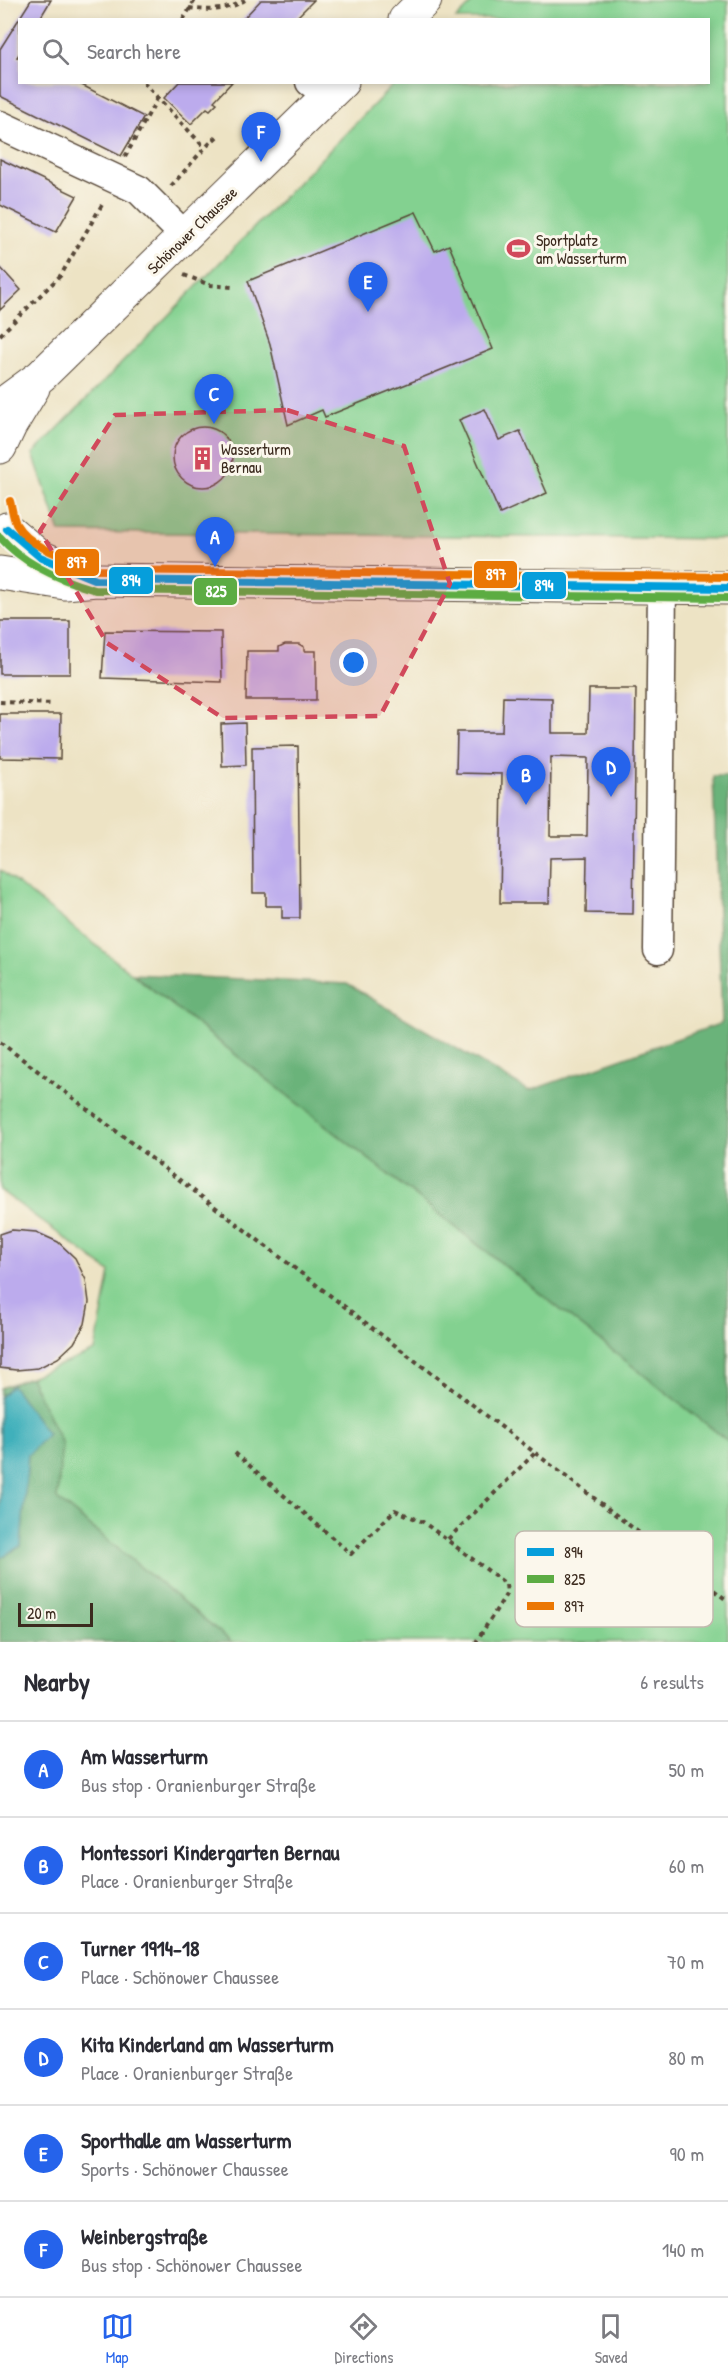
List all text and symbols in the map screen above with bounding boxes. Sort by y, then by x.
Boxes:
search box [18,18,710,84]
icon: search [39,35,72,68]
text: Search here [87,36,181,66]
pin: F [242,112,280,162]
street label: Schönower Chaussee [142,181,242,279]
place label: Sportplatz am Wasserturm [536,229,627,269]
sports icon: Sportplatz am Wasserturm [505,236,531,262]
pin: E [348,262,388,312]
pin: C [194,374,234,424]
place label: Wasserturm Bernau [221,438,291,478]
building icon: Wasserturm Bernau [190,445,216,471]
pin: A [196,518,234,567]
line badge: 897 [54,548,100,577]
text: 897 [67,551,87,573]
line badge: 897 [473,560,518,589]
text: 897 [486,563,506,585]
line badge: 894 [108,566,154,595]
text: 894 [122,569,140,591]
line badge: 894 [521,571,567,600]
text: 894 [535,574,553,596]
line badge: 825 [193,577,238,606]
text: 825 [205,580,227,602]
your location [339,648,368,677]
pin: D [592,748,630,797]
pin: B [506,756,546,805]
legend [515,1531,713,1627]
text: 894 [564,1541,583,1563]
text: 825 [564,1568,585,1590]
text: 897 [564,1595,585,1617]
scale bar [18,1600,93,1628]
text: 20 m [27,1602,56,1624]
text: Nearby [24,1664,90,1699]
text: 6 results [640,1668,704,1695]
text: Am Wasserturm [81,1741,208,1771]
text: A [39,1756,48,1783]
text: 50 m [668,1756,704,1783]
text: Bus stop · Oranienburger Straße [81,1771,316,1798]
text: Montessori Kindergarten Bernau [81,1837,340,1867]
text: B [38,1852,49,1879]
text: 60 m [669,1852,704,1879]
text: Place · Oranienburger Straße [81,1867,293,1894]
text: Turner 1914-18 [81,1933,200,1963]
text: C [38,1948,49,1975]
text: 70 m [667,1948,704,1975]
text: Place · Schönower Chaussee [81,1963,279,1990]
text: Kita Kinderland am Wasserturm [81,2029,334,2059]
text: D [39,2044,48,2071]
text: 80 m [668,2044,704,2071]
text: Place · Oranienburger Straße [81,2059,293,2086]
text: Sporthalle am Wasserturm [81,2125,291,2155]
text: E [39,2140,48,2167]
text: 90 m [670,2140,704,2167]
text: Sports · Schönower Chaussee [81,2155,289,2182]
text: Weinbergstraße [81,2221,208,2251]
text: F [40,2236,47,2263]
text: 140 m [662,2236,704,2263]
text: Bus stop · Schönower Chaussee [81,2251,302,2278]
tab: Map [101,2310,134,2368]
tab: Directions [335,2310,393,2368]
tab: Saved [594,2310,627,2368]

